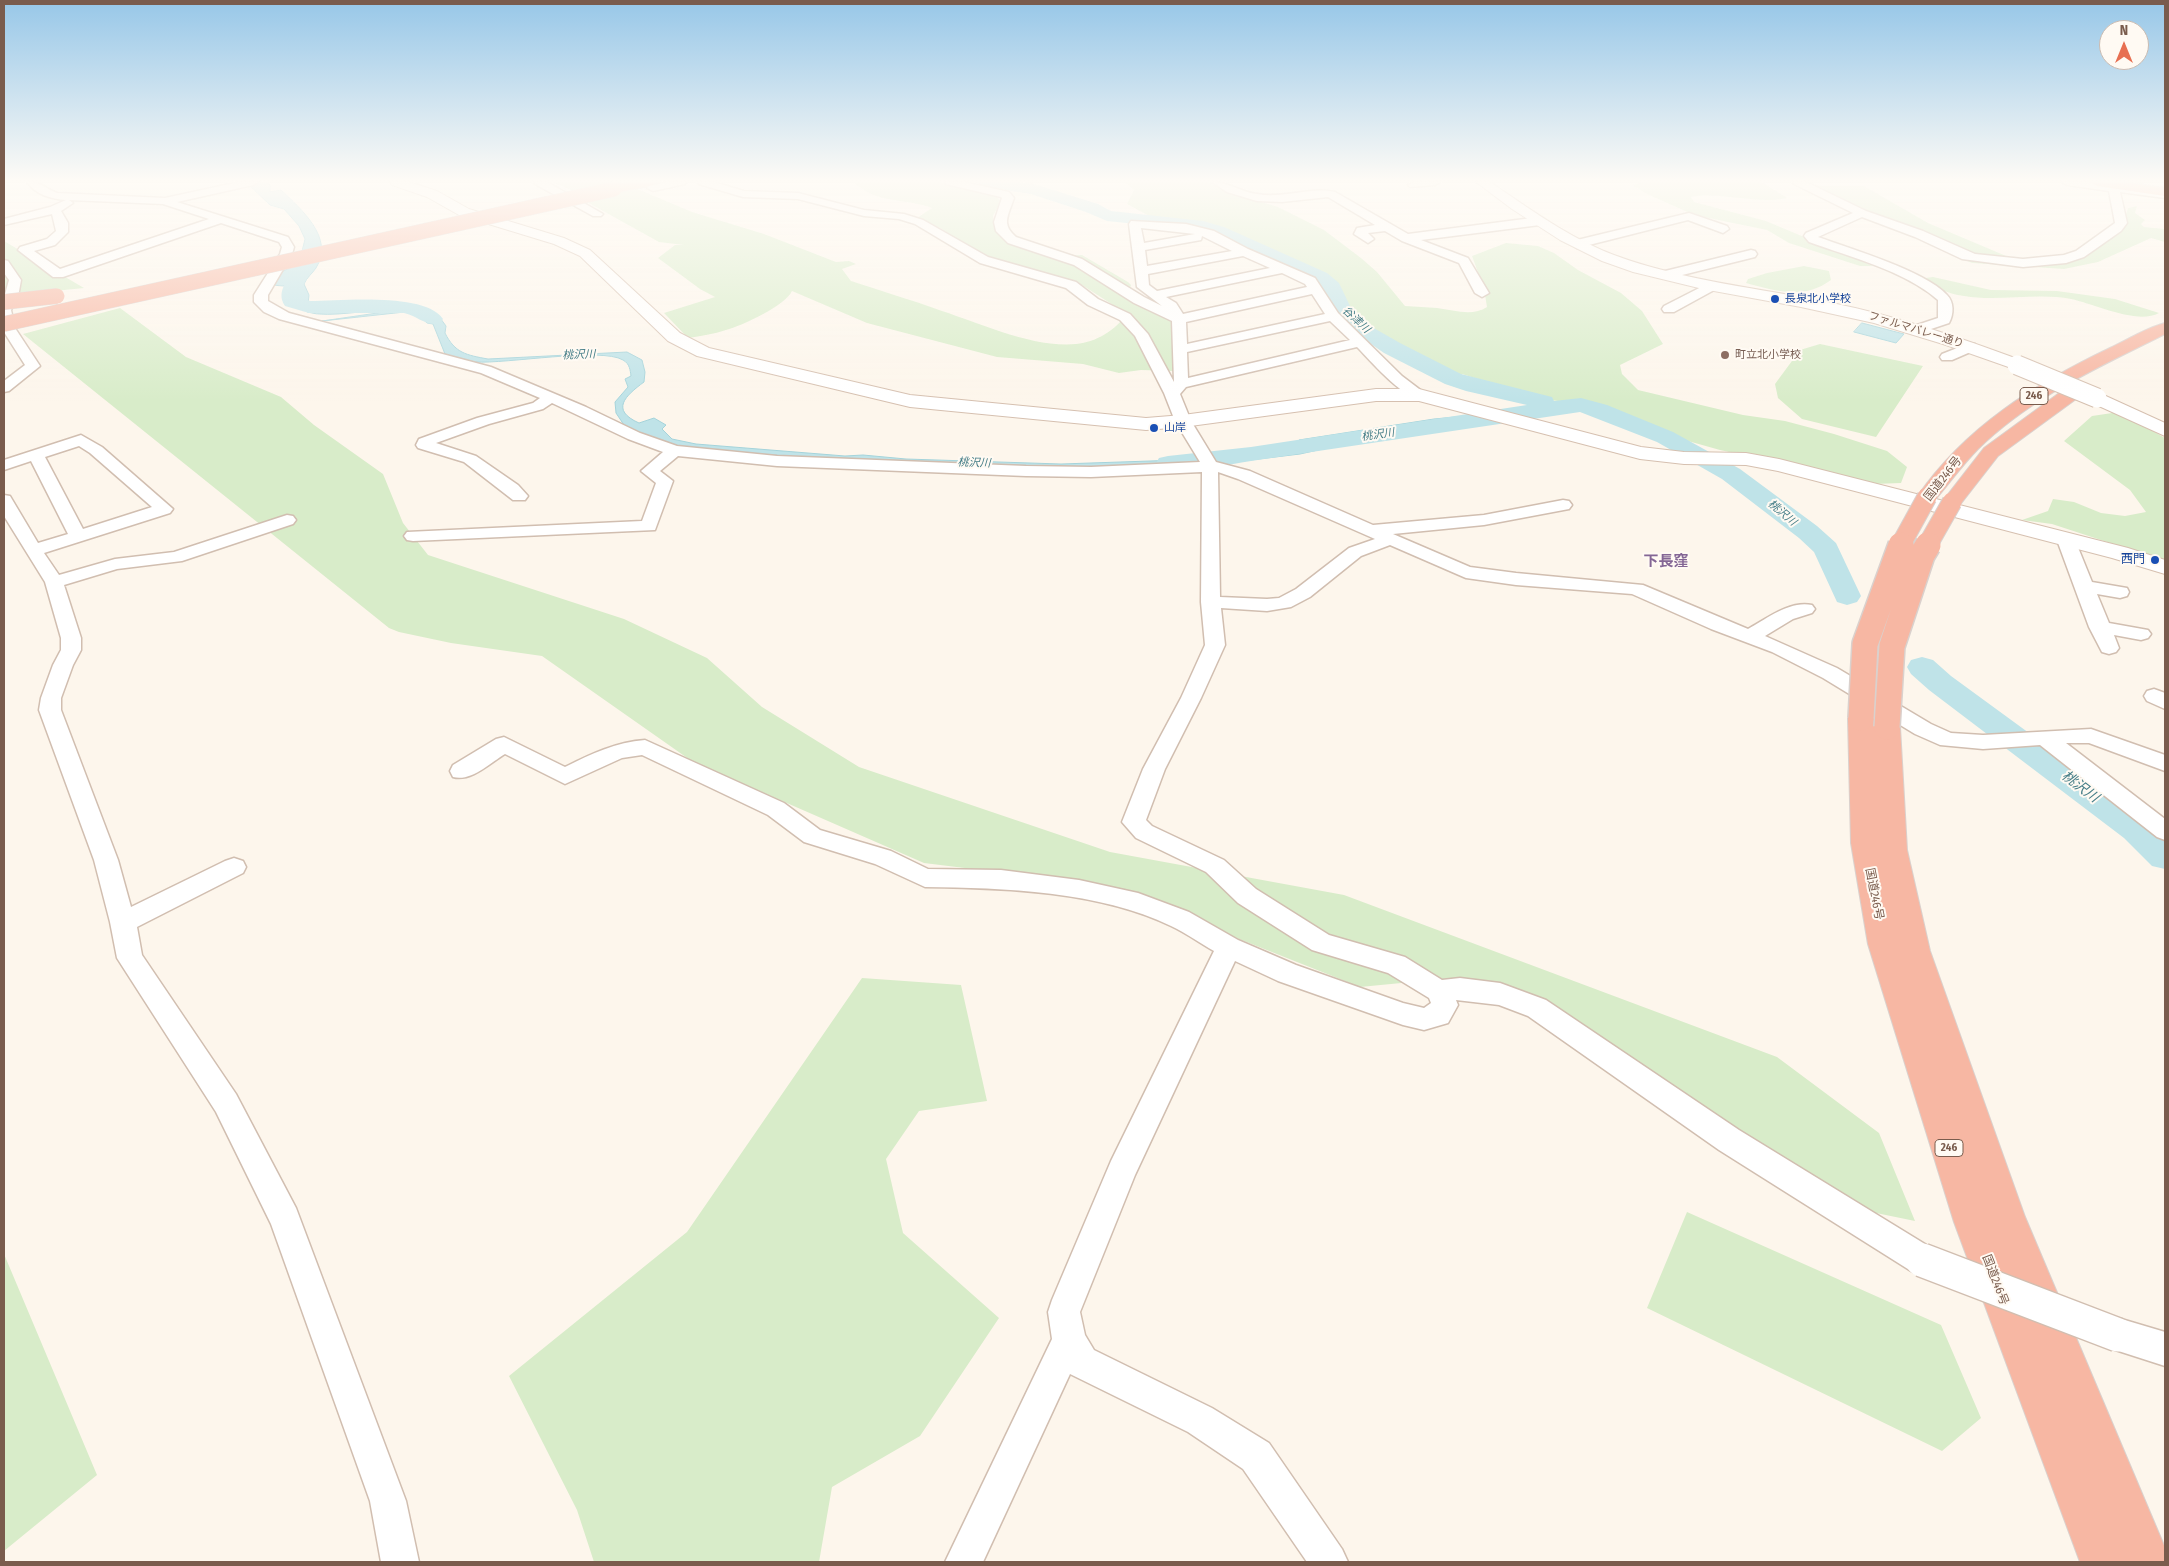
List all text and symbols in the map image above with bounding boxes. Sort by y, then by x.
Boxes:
north arrow [2099,20,2149,70]
text: N [2120,22,2128,39]
place label: 長泉北小学校 [1785,292,1851,306]
marker: 長泉北小学校 [1769,293,1781,305]
water label: 谷津川 [1339,304,1373,336]
street label: ファルマバレー通り [1867,309,1965,351]
water label: 桃沢川 [562,348,596,362]
place label: 町立北小学校 [1735,348,1801,362]
marker: 町立北小学校 [1719,349,1731,361]
road number: 246 [2020,388,2048,404]
place label: 山岸 [1164,421,1186,435]
marker: 山岸 [1148,422,1160,434]
water label: 桃沢川 [1361,426,1395,444]
street label: 国道246号 [1921,454,1965,504]
water label: 桃沢川 [957,456,991,470]
water label: 桃沢川 [1765,497,1799,529]
district label: 下長窪 [1644,553,1688,571]
place label: 西門 [2121,553,2145,567]
marker: 西門 [2149,554,2161,566]
water label: 桃沢川 [2058,768,2102,806]
street label: 国道246号 [1862,867,1886,921]
road number: 246 [1935,1140,1963,1156]
street label: 国道246号 [1979,1253,2011,1307]

